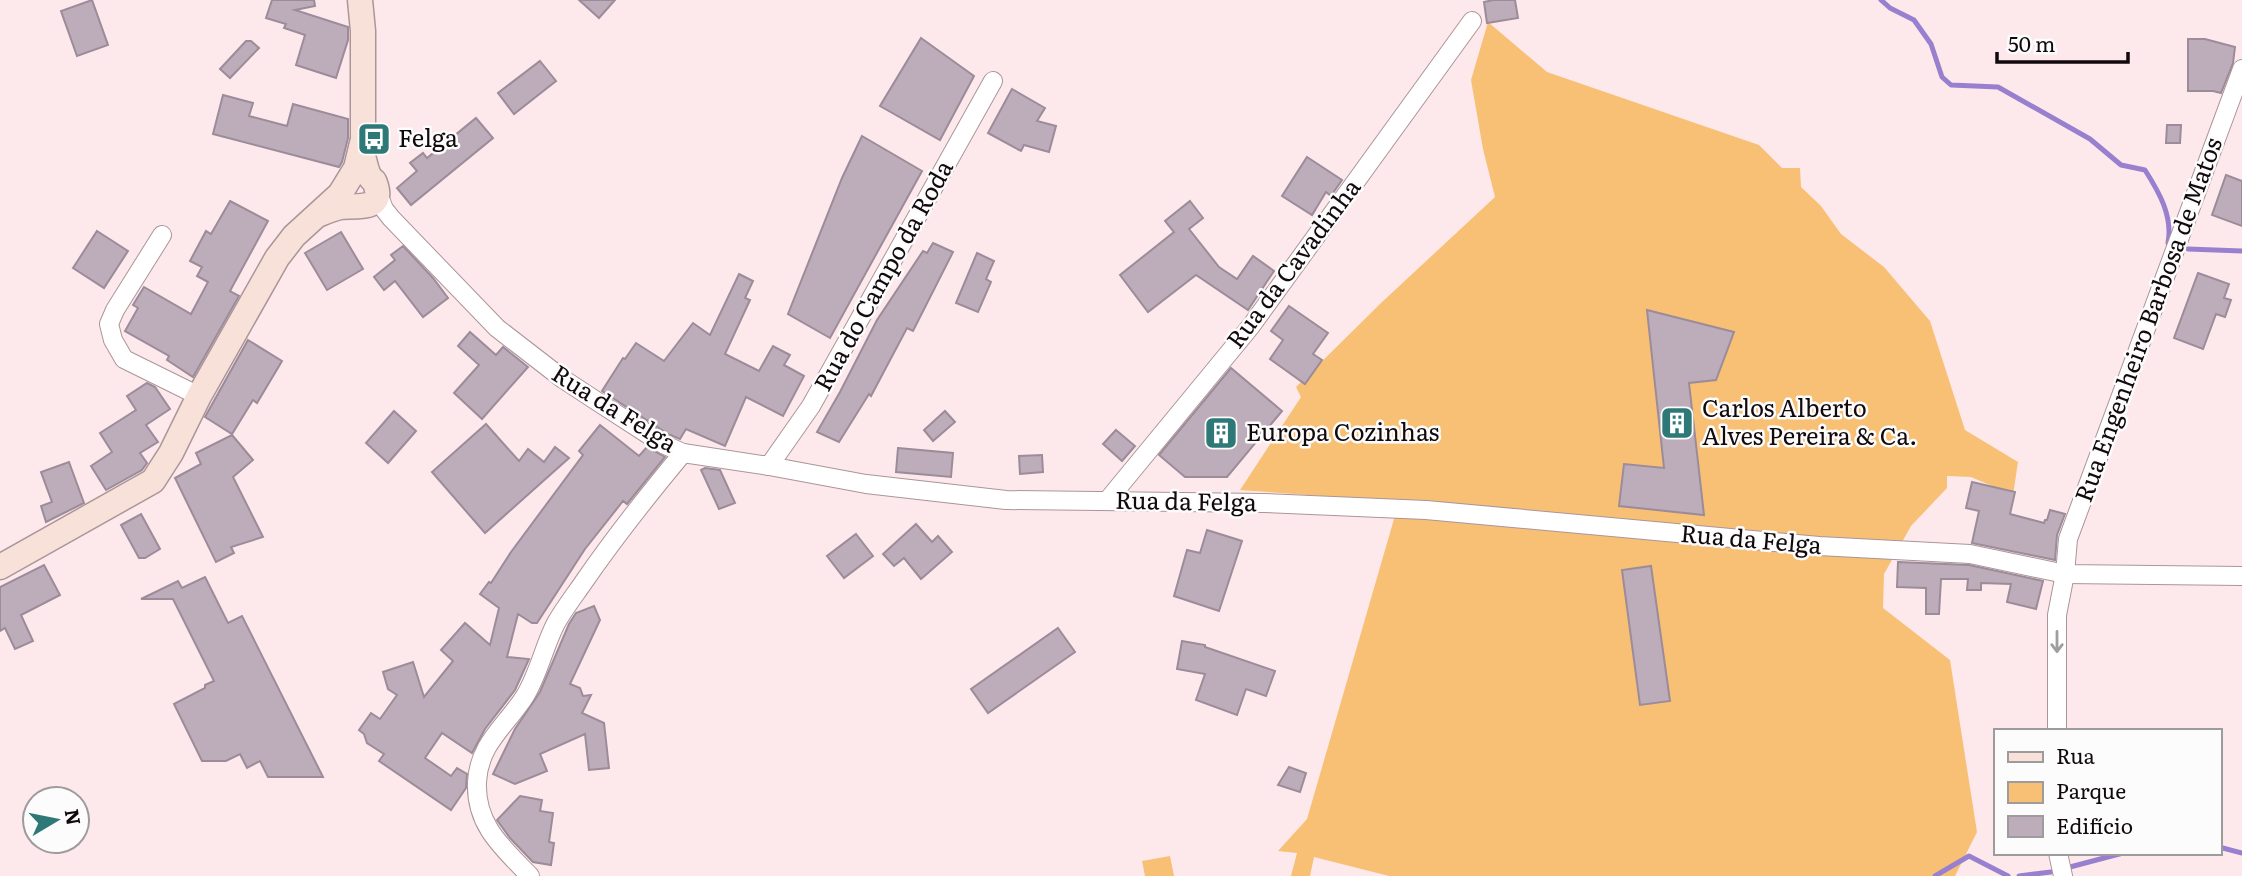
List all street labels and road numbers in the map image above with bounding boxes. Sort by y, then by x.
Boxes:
street label: Rua Engenheiro Barbosa de Matos [2064,132,2229,506]
street label: Rua do Campo da Roda [804,153,960,397]
street label: Rua da Cavadinha [1217,170,1367,355]
street label: Rua da Felga [546,354,685,459]
street label: Rua da Felga [1115,481,1257,518]
street label: Rua da Felga [1679,514,1823,561]

